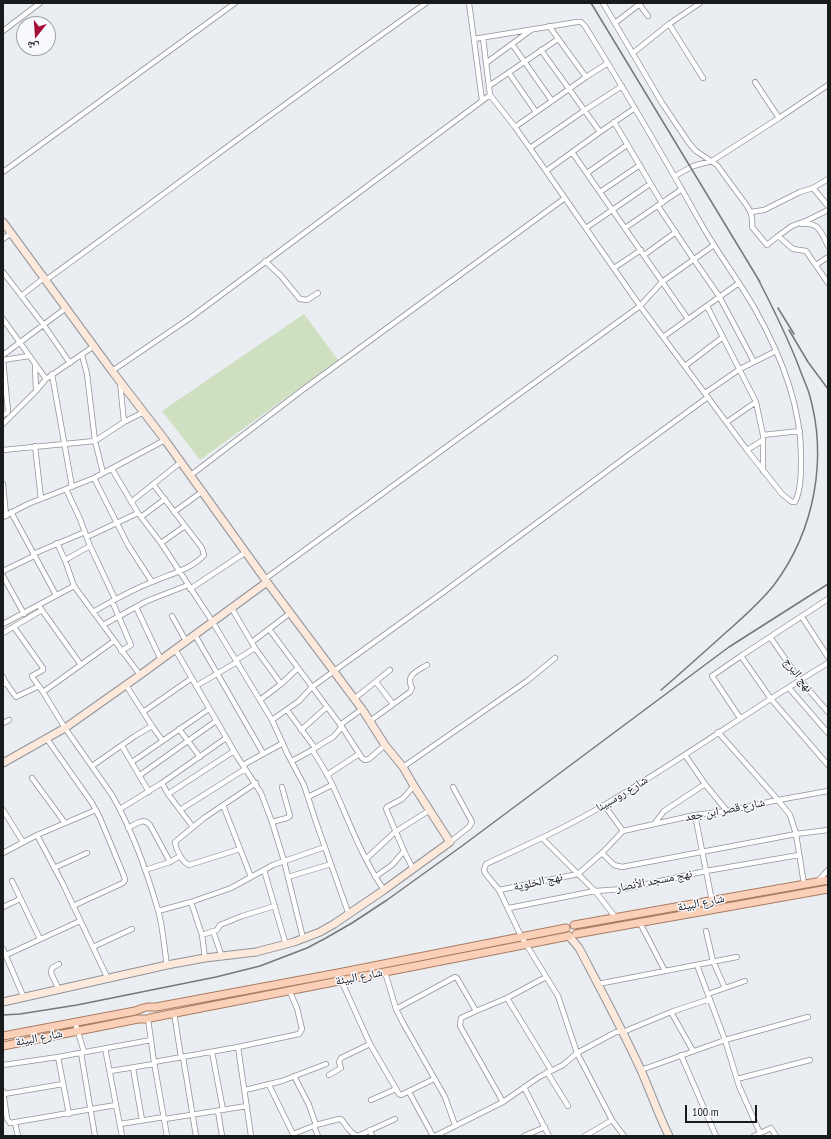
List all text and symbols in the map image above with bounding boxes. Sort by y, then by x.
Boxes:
north arrow [16,16,56,56]
text: ش [25,38,40,55]
street label: نهج البرج [780,655,816,695]
street label: شارع روسبينا [593,773,651,815]
street label: شارع قصر ابن جعد [684,795,766,825]
street label: نهج مسجد الأنصار [615,867,693,895]
street label: نهج الخلوية [512,870,564,894]
street label: شارع البيئة [676,891,726,915]
street label: شارع البيئة [334,965,384,989]
street label: شارع البيئة [14,1026,64,1050]
scale bar [687,1097,759,1123]
text: 100 m [692,1104,719,1119]

